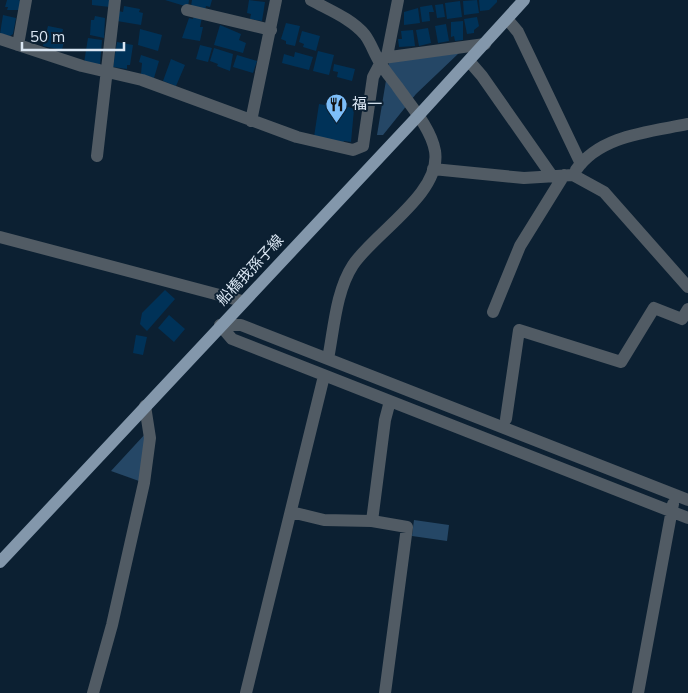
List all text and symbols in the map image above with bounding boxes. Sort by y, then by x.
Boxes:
scale bar [22,20,125,52]
text: 50 m [30,27,65,46]
restaurant icon: 福一 [324,92,348,123]
place label: 福一 [352,94,382,113]
street label: 船橋我孫子線 [212,230,287,309]

